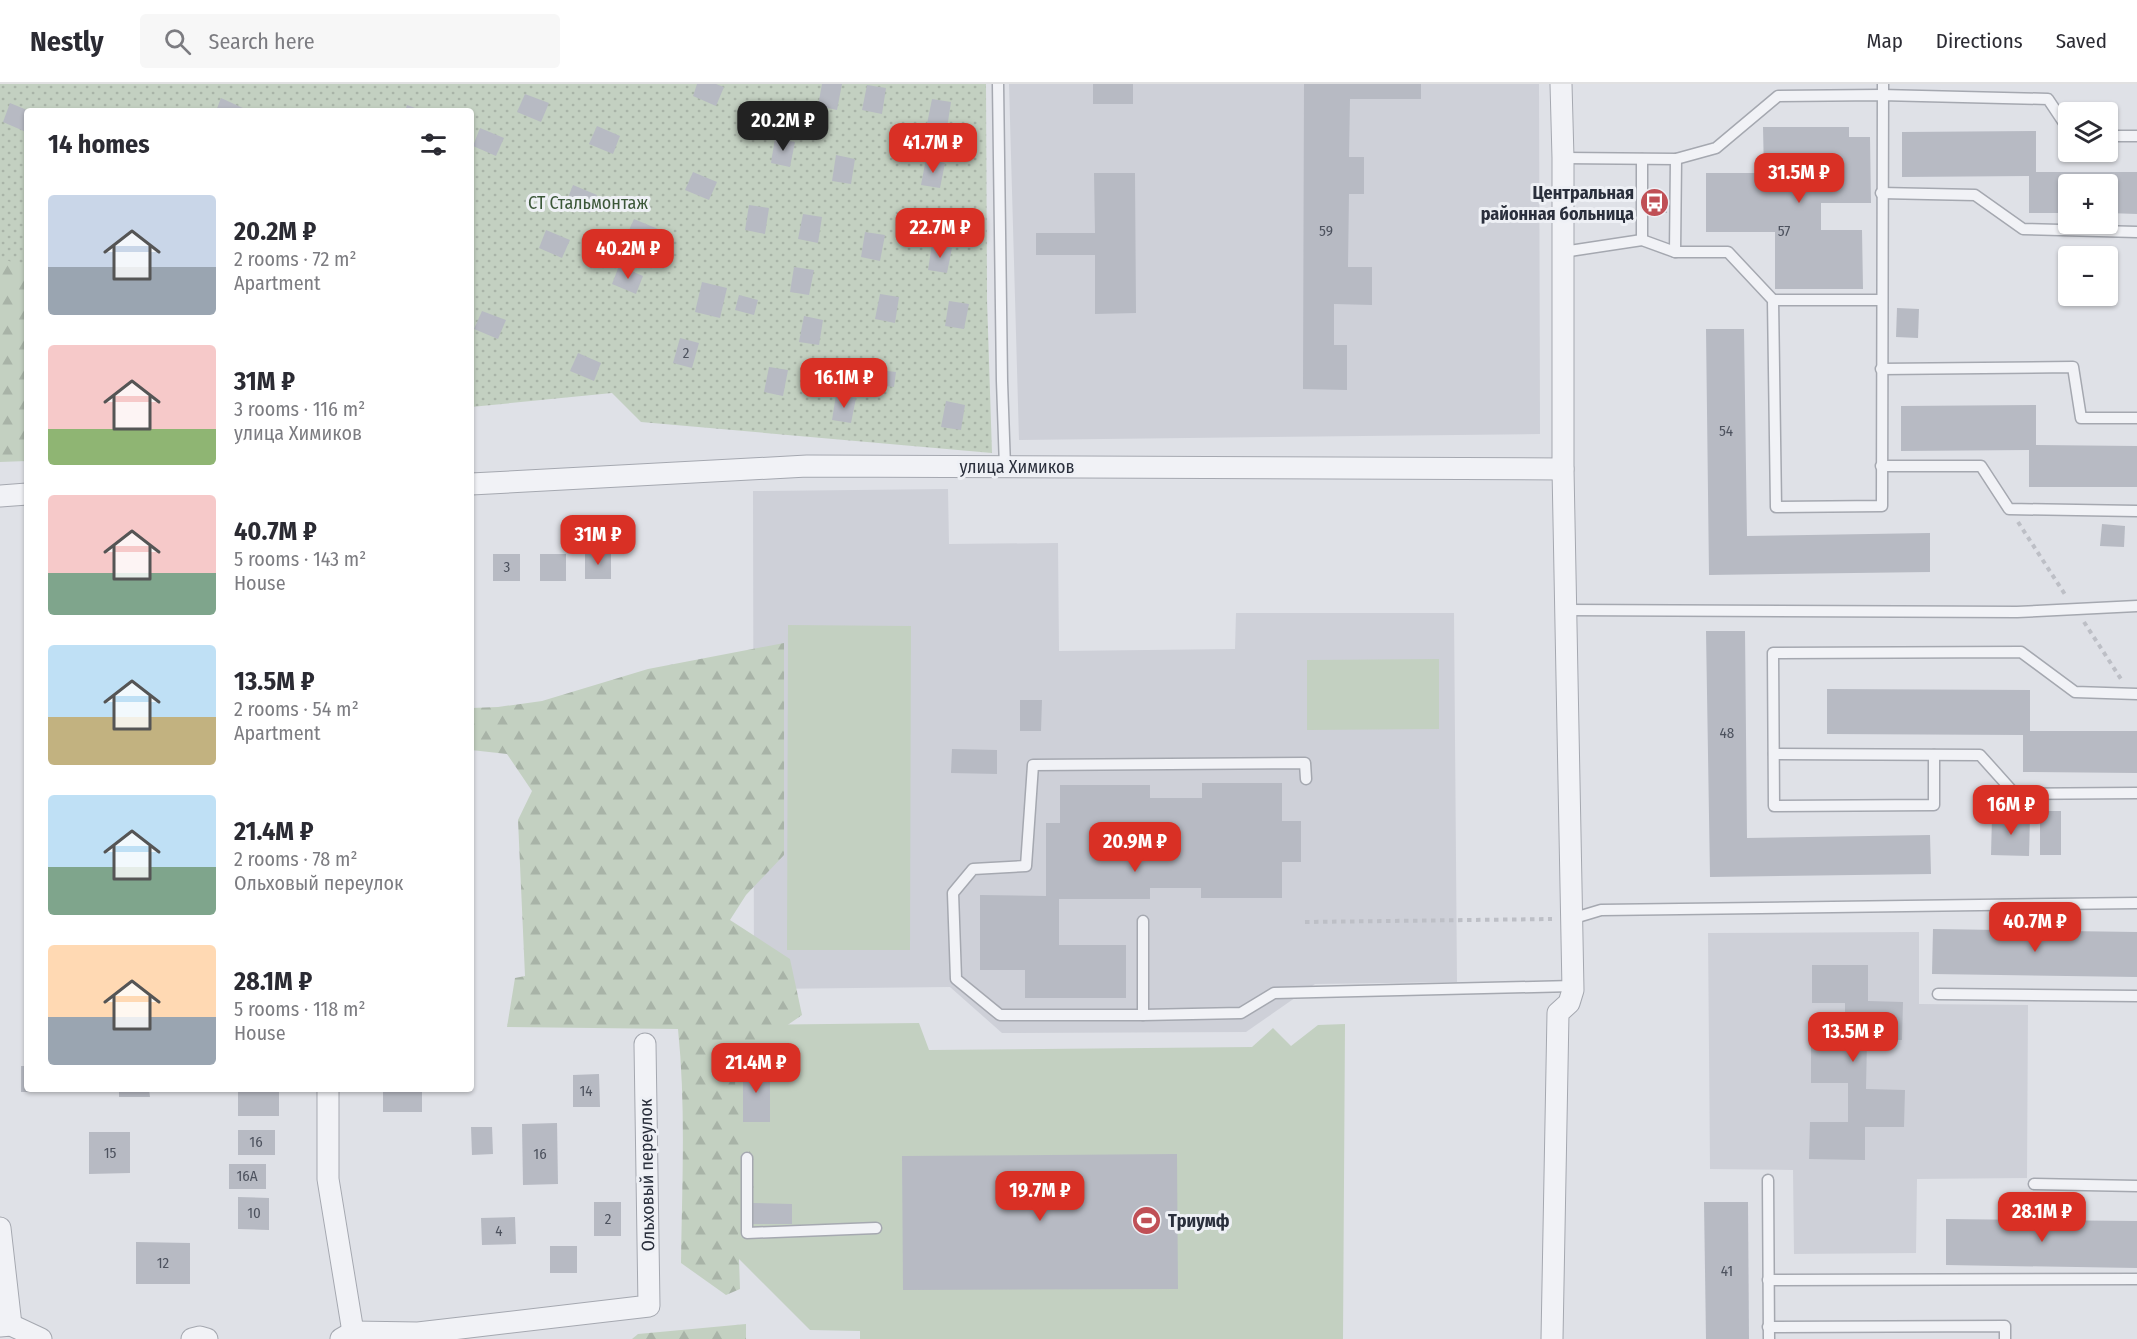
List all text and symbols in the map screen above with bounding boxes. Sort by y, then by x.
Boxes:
search box [140,14,560,68]
text: Nestly [30,25,104,58]
icon: search [161,25,194,58]
text: Search here [209,28,315,55]
text: Map [1866,28,1903,54]
text: Directions [1936,28,2023,54]
text: Saved [2056,28,2107,54]
pin: 20.2M ₽ [728,101,838,152]
map controls [2058,102,2118,306]
button: layers [2058,102,2118,162]
text: 20.2M ₽ [751,108,815,132]
pin: 41.7M ₽ [878,123,988,174]
icon: filters [417,128,450,161]
text: 14 homes [48,129,150,160]
text: 41.7M ₽ [903,130,963,154]
pin: 31.5M ₽ [1744,153,1854,204]
text: 31.5M ₽ [1768,160,1830,184]
button: + [2058,174,2118,234]
place label: Центральная районная больница [1481,182,1634,225]
bus stop icon: Центральная районная больница [1639,187,1671,219]
park label: СТ Стальмонтаж [528,192,648,214]
pin: 22.7M ₽ [885,208,995,259]
text: 22.7M ₽ [910,215,971,239]
text: 20.2M ₽ [234,216,316,247]
icon: home [96,219,168,291]
house number: 59 [1319,222,1333,240]
house number: 57 [1778,222,1790,240]
pin: 40.2M ₽ [573,229,683,280]
text: 40.2M ₽ [596,236,660,260]
button: − [2058,246,2118,306]
text: 2 rooms · 72 m² [234,247,356,271]
text: Apartment [234,271,321,295]
house number: 2 [683,344,690,362]
pin: 16.1M ₽ [789,358,899,409]
text: 16.1M ₽ [814,365,874,389]
text: 31M ₽ [234,366,295,397]
icon: home [96,369,168,441]
text: 3 rooms · 116 m² [234,397,365,421]
text: улица Химиков [234,421,362,445]
house number: 54 [1719,422,1733,440]
street label: улица Химиков [959,456,1075,478]
pin: 31M ₽ [556,515,640,566]
text: 40.7M ₽ [234,516,317,547]
icon: home [96,519,168,591]
text: 31M ₽ [575,522,621,546]
text: 5 rooms · 143 m² [234,547,366,571]
house number: 3 [504,558,511,576]
text: House [234,571,286,595]
text: 13.5M ₽ [234,666,314,697]
icon: home [96,669,168,741]
text: 2 rooms · 54 m² [234,697,359,721]
text: Apartment [234,721,321,745]
house number: 48 [1720,724,1734,742]
pin: 16M ₽ [1969,785,2053,836]
text: 16M ₽ [1987,792,2035,816]
text: 21.4M ₽ [234,816,314,847]
icon: home [96,819,168,891]
pin: 20.9M ₽ [1080,822,1190,873]
text: 20.9M ₽ [1103,829,1167,853]
text: 2 rooms · 78 m² [234,847,357,871]
text: Ольховый переулок [234,871,404,895]
pin: 40.7M ₽ [1980,902,2090,953]
text: 40.7M ₽ [2003,909,2067,933]
text: 28.1M ₽ [234,966,312,997]
icon: home [96,969,168,1041]
text: 5 rooms · 118 m² [234,997,365,1021]
pin: 13.5M ₽ [1798,1012,1908,1063]
text: 13.5M ₽ [1822,1019,1884,1043]
text: House [234,1021,286,1045]
pin: 21.4M ₽ [701,1043,811,1094]
text: 21.4M ₽ [725,1050,787,1074]
house number: 14 [579,1082,593,1100]
street label: Ольховый переулок [635,1098,659,1251]
house number: 16 [249,1133,263,1151]
house number: 15 [104,1144,116,1162]
house number: 16 [533,1145,547,1163]
house number: 16А [236,1167,258,1185]
pin: 19.7M ₽ [985,1171,1095,1222]
text: 19.7M ₽ [1009,1178,1071,1202]
pin: 28.1M ₽ [1987,1192,2097,1243]
text: 28.1M ₽ [2012,1199,2072,1223]
house number: 10 [247,1204,261,1222]
sports icon: Триумф [1131,1205,1163,1237]
house number: 2 [605,1210,612,1228]
place label: Триумф [1168,1210,1230,1232]
house number: 4 [495,1222,503,1240]
house number: 12 [157,1254,170,1272]
house number: 41 [1721,1262,1733,1280]

